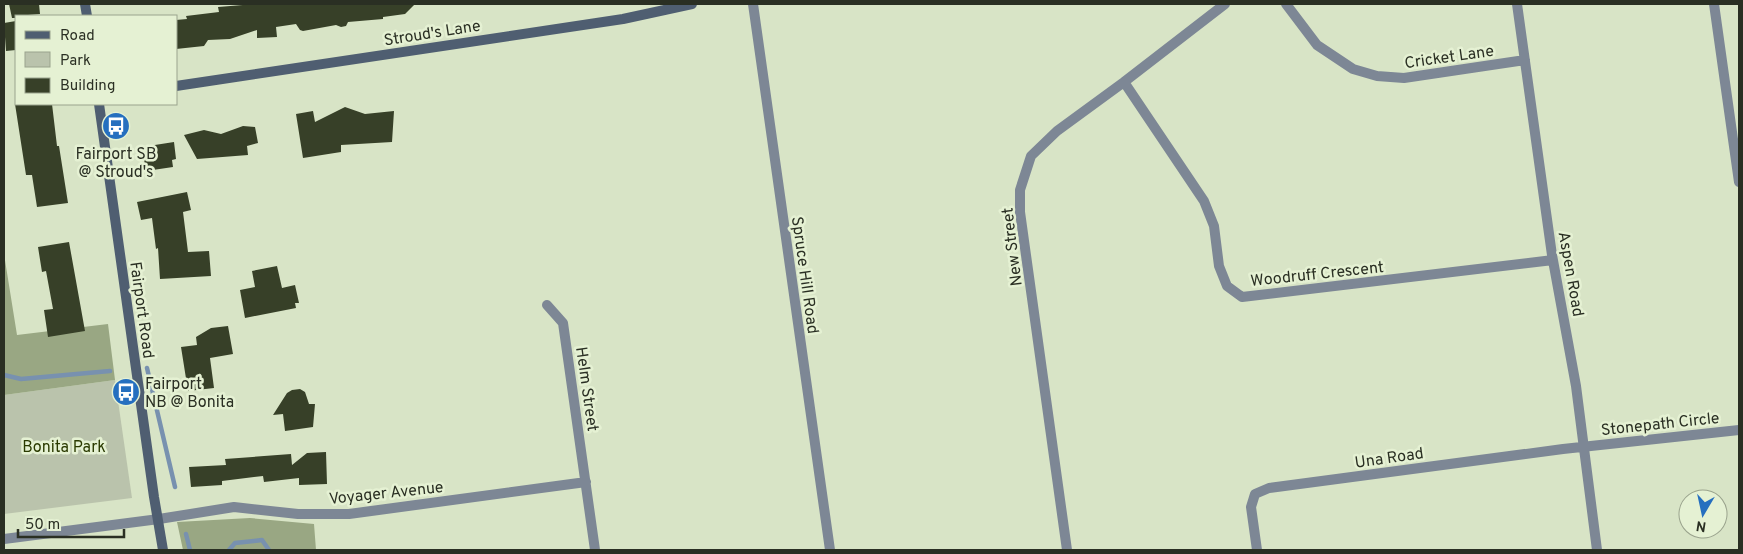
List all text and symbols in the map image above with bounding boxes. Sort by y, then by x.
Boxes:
legend [15,15,178,105]
street label: Stroud's Lane [383,16,482,51]
text: Road [60,27,95,46]
street label: Cricket Lane [1403,42,1495,74]
text: Park [60,52,91,71]
text: Building [60,77,115,96]
bus stop icon: Fairport SB @ Stroud's [101,111,131,141]
place label: Fairport SB @ Stroud's [76,145,156,183]
street label: New Street [998,206,1028,287]
street label: Spruce Hill Road [786,215,822,335]
street label: Aspen Road [1553,230,1587,319]
street label: Woodruff Crescent [1250,258,1385,292]
street label: Fairport Road [124,260,158,360]
street label: Helm Street [570,346,602,433]
place label: Fairport NB @ Bonita [145,375,234,413]
bus stop icon: Fairport NB @ Bonita [111,377,141,407]
street label: Stonepath Circle [1600,409,1721,441]
park label: Bonita Park [22,438,106,458]
street label: Una Road [1354,444,1425,474]
street label: Voyager Avenue [328,478,444,510]
north arrow [1678,489,1728,539]
scale bar [18,506,124,538]
text: 50 m [25,516,60,535]
text: N [1695,516,1708,535]

